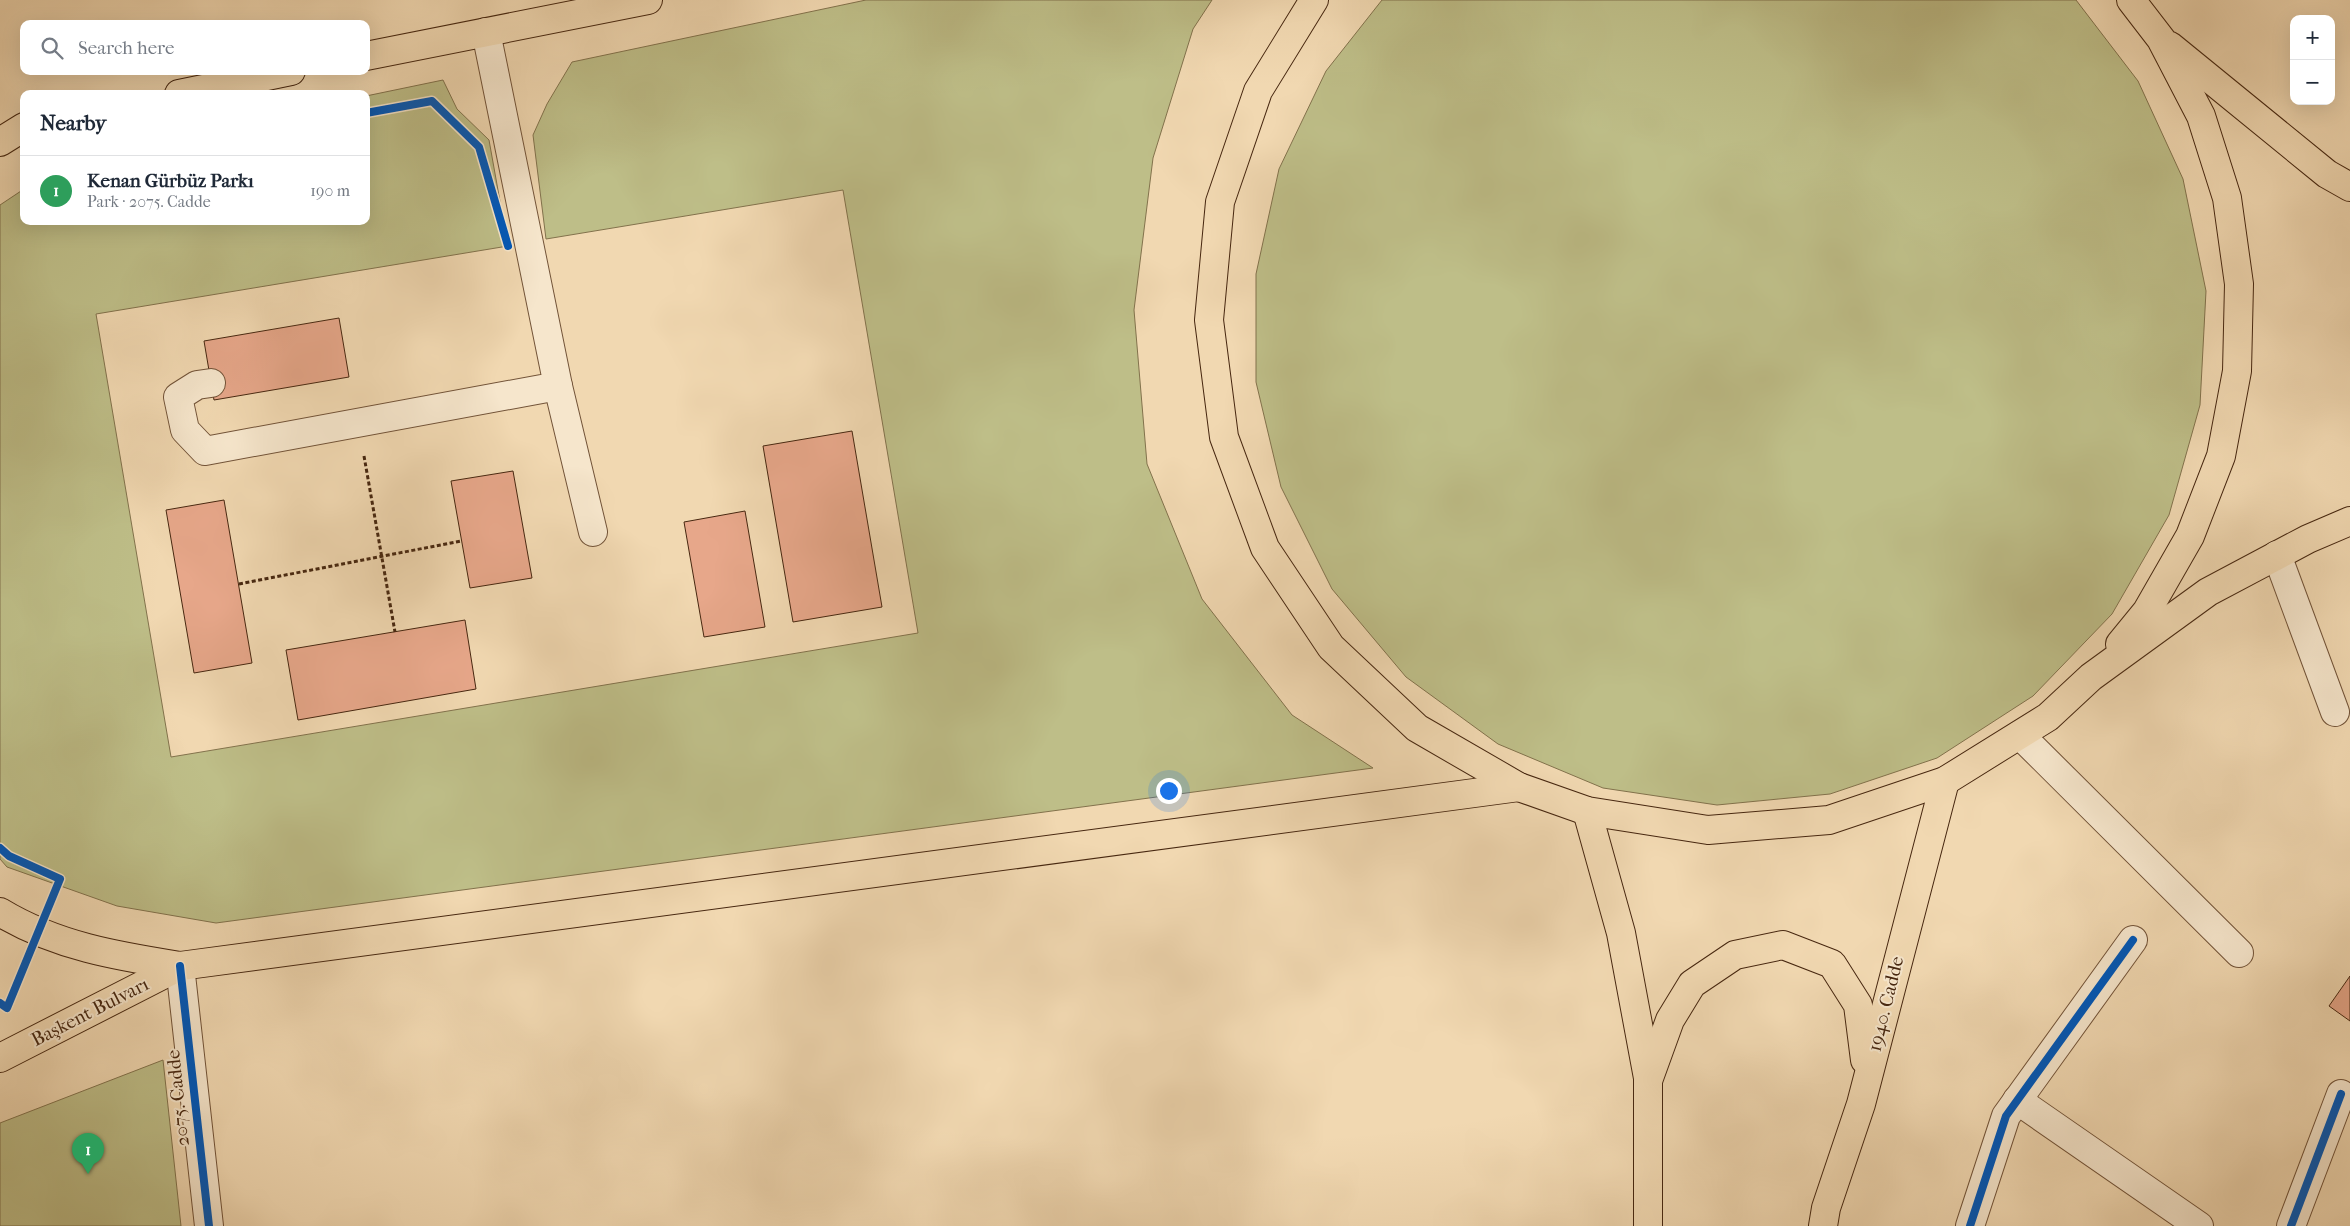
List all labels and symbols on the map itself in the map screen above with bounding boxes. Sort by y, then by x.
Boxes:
your location [1156,778,1182,804]
street label: 1940. Cadde [1864,954,1908,1054]
street label: Başkent Bulvarı [28,973,153,1051]
street label: 2075. Cadde [162,1049,194,1147]
pin: 1 [72,1133,104,1174]

